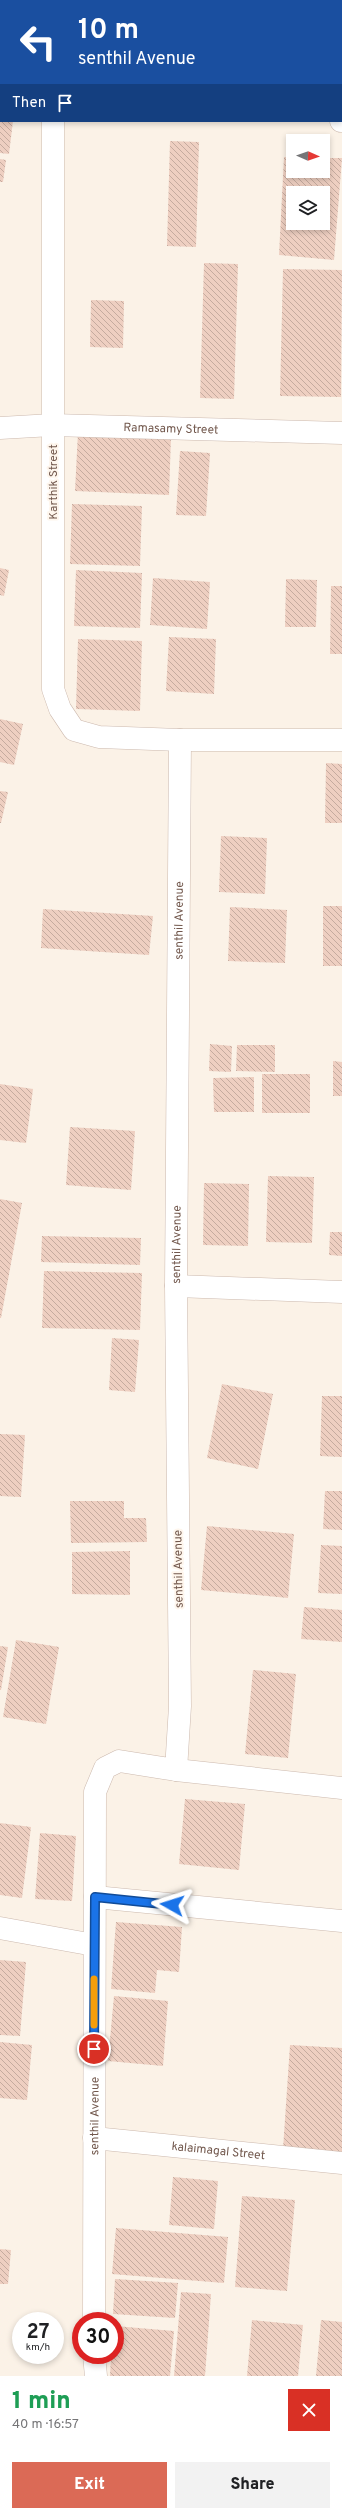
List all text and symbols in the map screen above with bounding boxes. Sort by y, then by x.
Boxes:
text: 10 m [78,13,139,49]
icon: left [12,16,64,68]
text: senthil Avenue [78,48,196,71]
icon: arrive [54,92,76,114]
text: Then [12,94,46,113]
north arrow [286,134,330,178]
map controls [286,134,330,230]
button: layers [286,186,330,230]
street label: Ramasamy Street [123,420,219,439]
street label: Karthik Street [46,444,62,520]
street label: senthil Avenue [171,881,188,960]
street label: senthil Avenue [169,1205,186,1284]
street label: senthil Avenue [170,1530,188,1608]
position arrow [151,1884,193,1926]
pin [77,2032,111,2066]
icon: arrive [83,2038,105,2060]
street label: senthil Avenue [87,2077,103,2155]
street label: kalaimagal Street [171,2139,266,2164]
speed limit sign: 30 [72,2312,124,2364]
text: 27 [27,2320,49,2346]
text: km/h [26,2341,50,2354]
text: 1 min [12,2387,71,2417]
button: close [288,2389,330,2431]
text: 40 m · 16:57 [12,2417,79,2433]
button: Exit [12,2462,167,2508]
button: Share [175,2462,330,2508]

